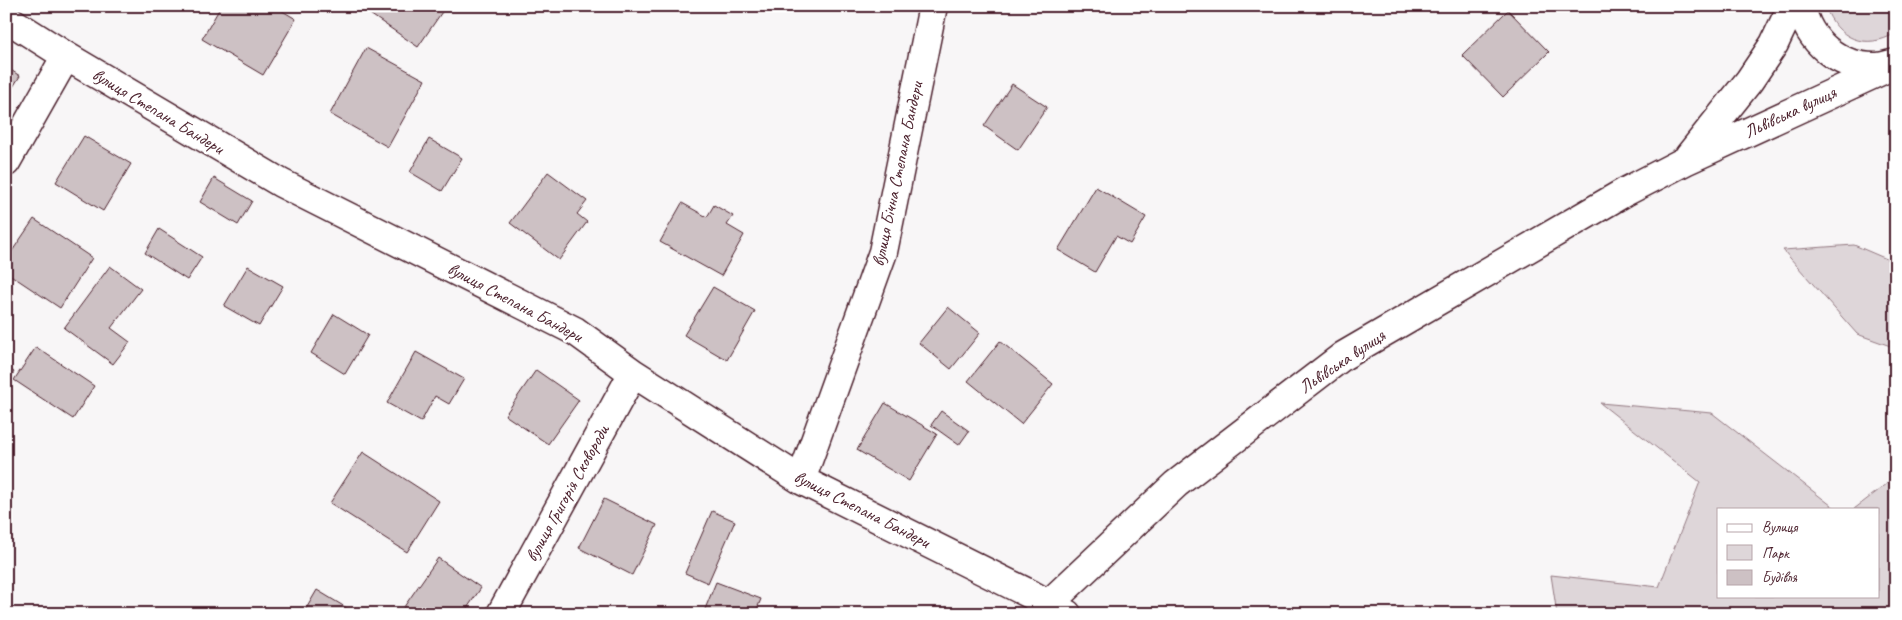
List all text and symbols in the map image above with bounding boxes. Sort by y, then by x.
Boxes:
street label: вулиця Степана Бандери [88,63,229,160]
street label: вулиця Бічна Степана Бандери [867,78,928,268]
street label: Львівська вулиця [1740,80,1841,143]
street label: вулиця Степана Бандери [444,257,587,348]
street label: Львівська вулиця [1295,323,1390,398]
street label: вулиця Григорія Сковороди [520,420,614,565]
street label: вулиця Степана Бандери [791,465,935,553]
legend [1717,508,1880,598]
text: Вулиця [1762,518,1799,537]
text: Парк [1762,544,1790,563]
text: Будівля [1762,568,1797,587]

